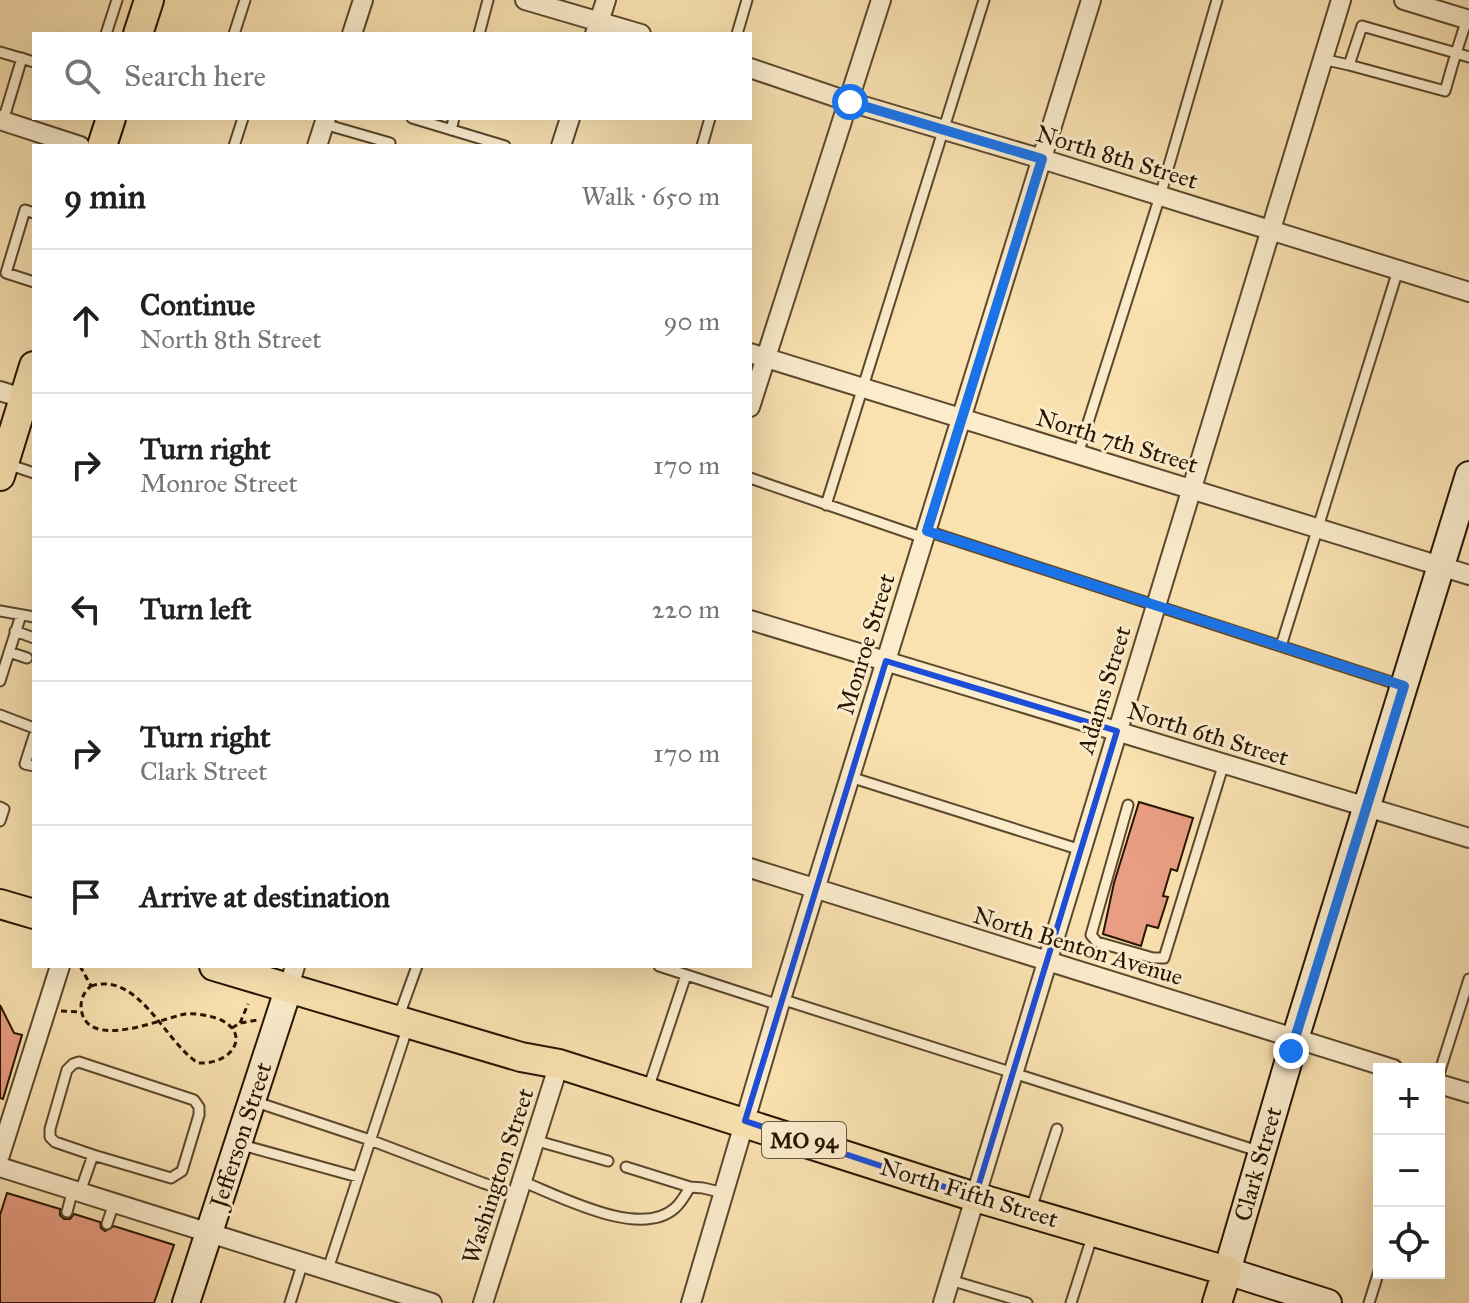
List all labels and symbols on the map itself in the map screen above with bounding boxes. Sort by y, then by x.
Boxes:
route start [832,84,868,120]
street label: North 8th Street [1033,118,1202,196]
street label: North 7th Street [1032,402,1202,480]
street label: Monroe Street [830,569,902,718]
street label: Adams Street [1070,622,1138,758]
street label: North 6th Street [1124,695,1293,773]
street label: North Benton Avenue [969,900,1187,992]
route end [1273,1033,1309,1069]
street label: Jefferson Street [202,1058,279,1214]
street label: Washington Street [455,1084,541,1268]
street label: Clark Street [1227,1103,1289,1225]
road number: MO 94 [762,1122,846,1158]
street label: North Fifth Street [876,1152,1062,1235]

